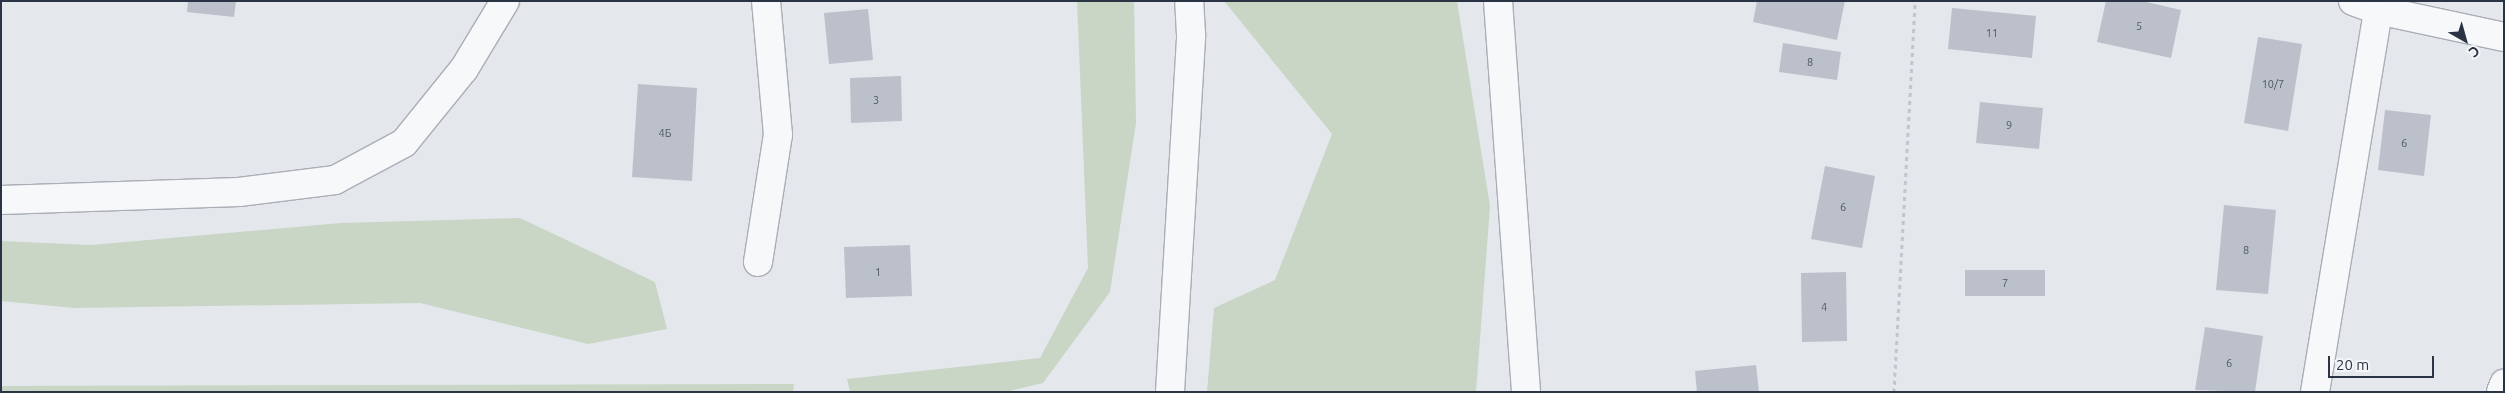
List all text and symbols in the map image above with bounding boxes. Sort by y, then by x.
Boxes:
north arrow [2440,15,2490,65]
house number: 5 [2136,19,2142,33]
house number: 11 [1986,26,1998,40]
text: С [2466,43,2483,61]
house number: 8 [1807,55,1813,69]
house number: 10/7 [2262,77,2284,91]
house number: 3 [873,93,879,107]
house number: 9 [2006,118,2012,132]
house number: 4Б [659,126,671,140]
house number: 6 [2401,136,2407,150]
house number: 6 [1840,200,1846,214]
house number: 8 [2243,243,2249,257]
house number: 1 [875,265,881,279]
house number: 7 [2002,276,2008,290]
house number: 4 [1821,300,1827,314]
scale bar [2330,346,2436,378]
house number: 6 [2226,356,2232,370]
text: 20 m [2336,356,2369,373]

